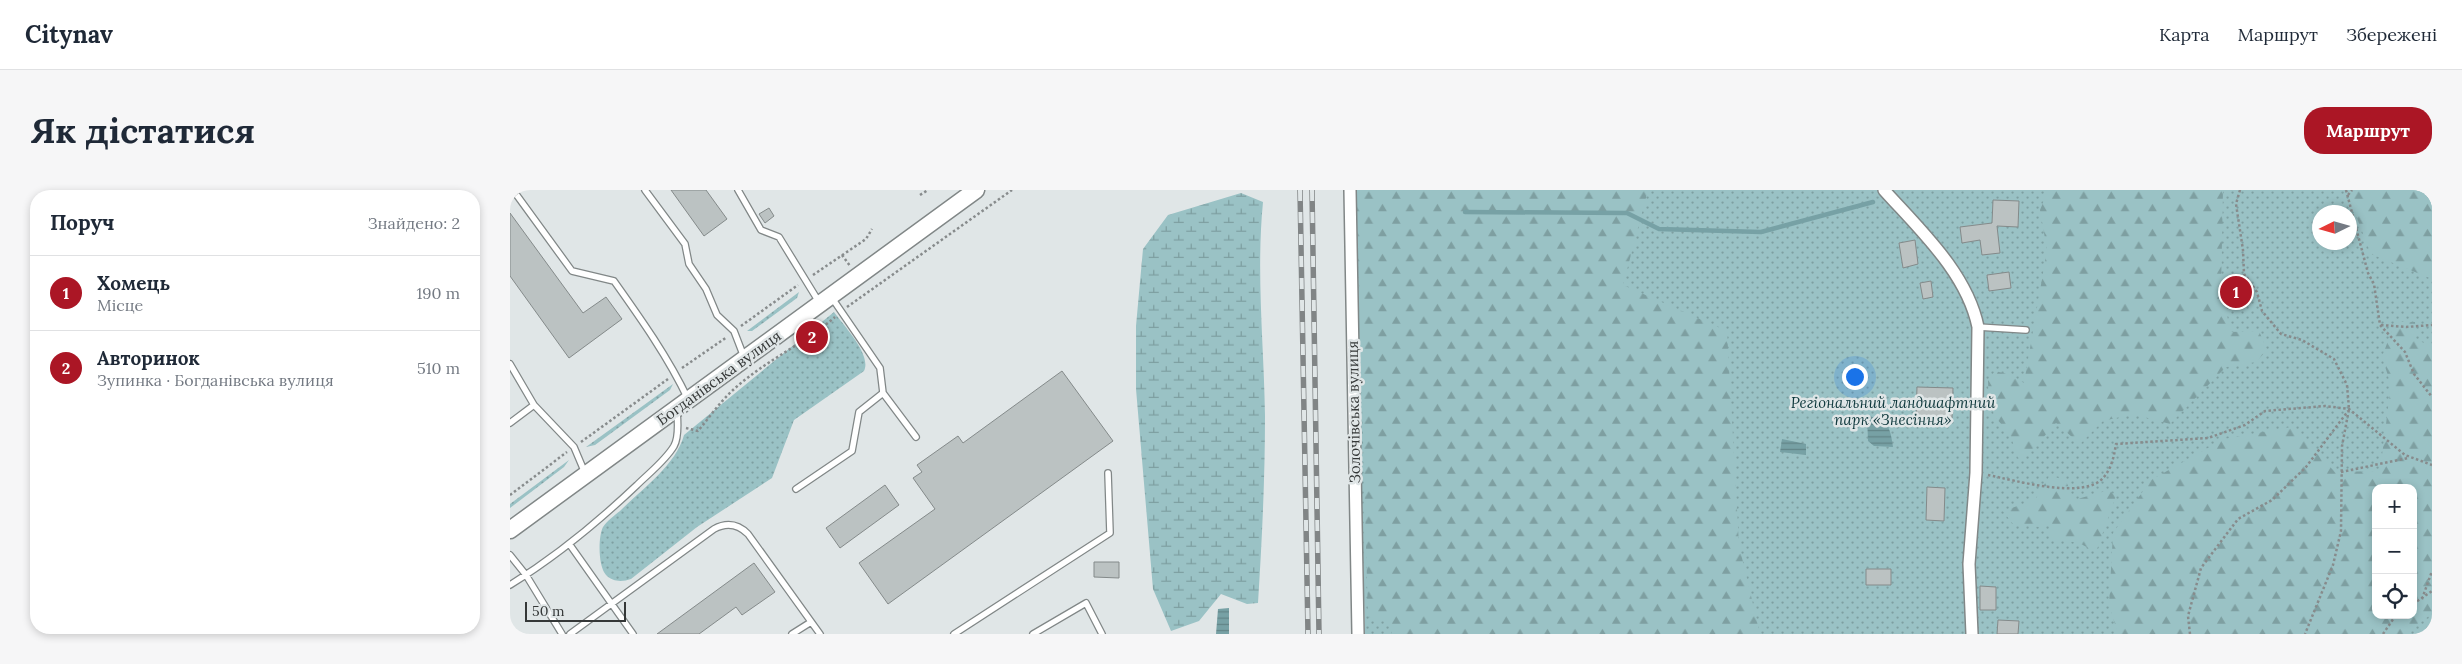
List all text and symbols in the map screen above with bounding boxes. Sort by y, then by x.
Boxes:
text: Citynav [25,19,113,50]
text: Карта [2159,23,2209,46]
text: Маршрут [2237,23,2318,46]
text: Збережені [2346,23,2437,46]
button: Маршрут [2304,107,2432,154]
text: Як дістатися [30,108,255,153]
north arrow [2312,205,2357,250]
text: Поруч [50,209,115,236]
text: Знайдено: 2 [368,213,460,233]
text: Хомець [97,271,170,295]
pin: 1 [2220,273,2252,311]
text: 1 [63,283,69,303]
text: 190 m [416,283,460,303]
text: Місце [97,295,143,315]
pin: 2 [796,318,828,356]
street label: Богданівська вулиця [653,326,785,429]
street label: Золочівська вулиця [1343,340,1364,484]
text: Авторинок [97,346,200,370]
text: 2 [62,358,70,378]
text: 510 m [417,358,460,378]
your location [1842,364,1868,390]
text: Зупинка · Богданівська вулиця [97,370,334,390]
park label: Регіональний ландшафтний парк «Знесіння» [1791,393,1995,429]
map controls [2372,484,2417,619]
button: + [2372,484,2417,529]
button: − [2372,529,2417,574]
button: locate [2372,574,2417,619]
scale bar [525,599,626,622]
text: 50 m [532,602,565,620]

